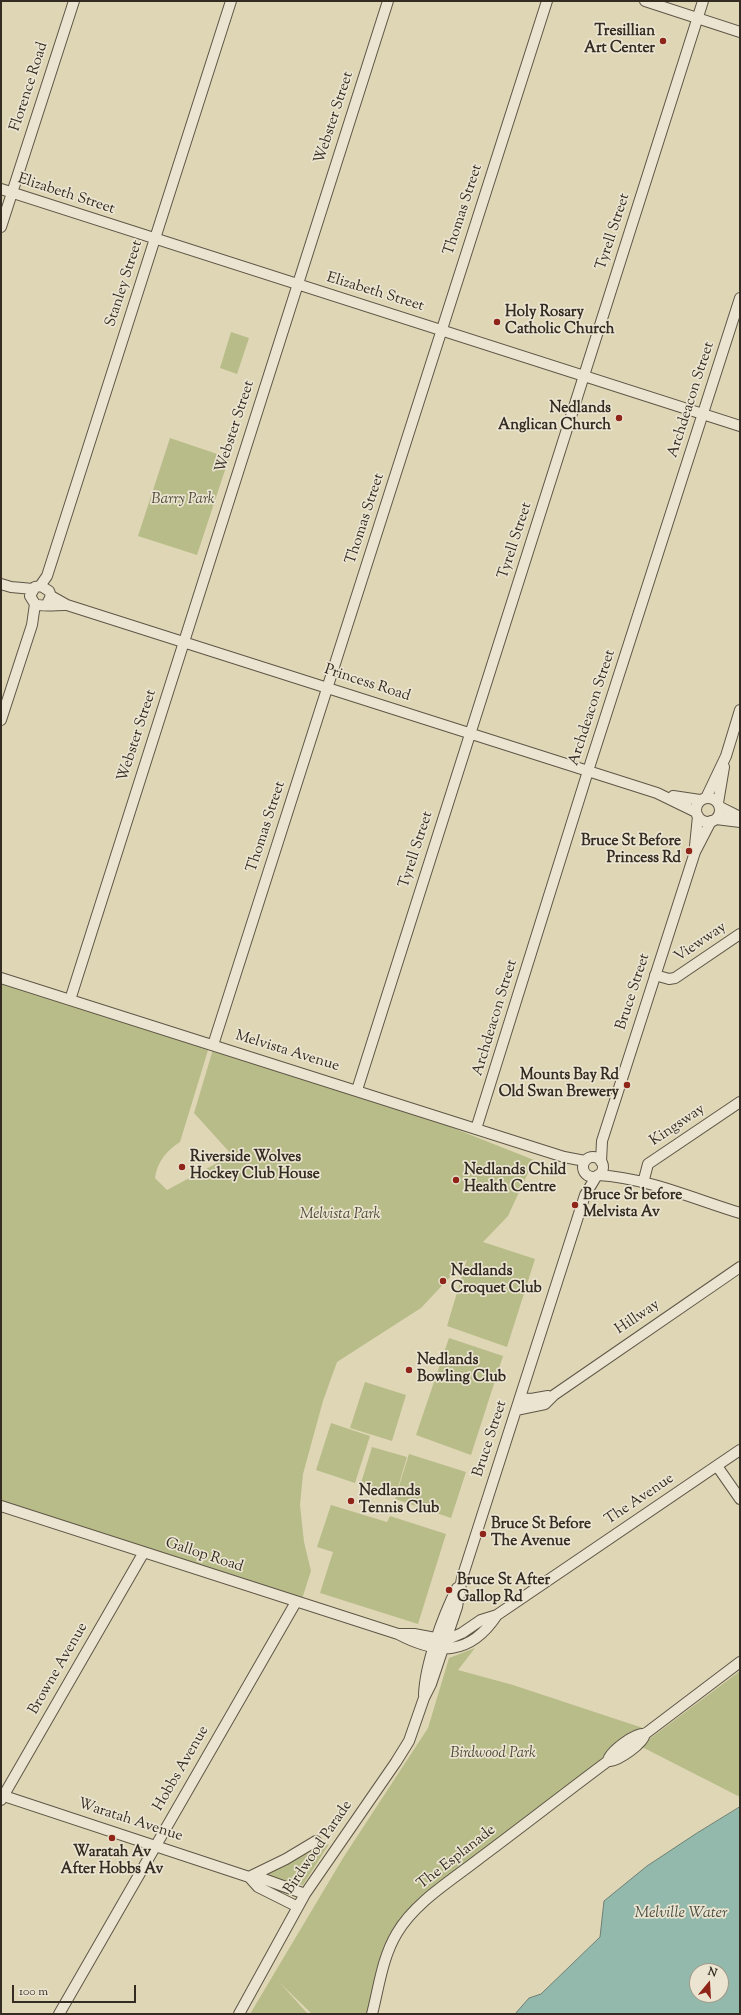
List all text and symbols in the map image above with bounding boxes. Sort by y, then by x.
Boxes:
place label: Tresillian Art Center [584,23,655,58]
marker: Tresillian Art Center [658,36,668,46]
street label: Florence Road [7,40,53,134]
street label: Webster Street [312,70,358,166]
street label: Thomas Street [441,162,487,258]
street label: Elizabeth Street [15,171,117,219]
street label: Tyrell Street [593,191,635,273]
street label: Stanley Street [103,238,147,330]
street label: Elizabeth Street [324,270,426,316]
place label: Holy Rosary Catholic Church [505,304,614,339]
marker: Holy Rosary Catholic Church [492,317,502,327]
street label: Archdeacon Street [665,340,719,460]
street label: Webster Street [213,379,259,475]
place label: Nedlands Anglican Church [498,400,611,435]
marker: Nedlands Anglican Church [614,413,624,423]
street label: Thomas Street [343,471,389,567]
park label: Barry Park [151,491,215,509]
street label: Tyrell Street [495,500,537,582]
street label: Archdeacon Street [566,648,620,768]
street label: Princess Road [322,662,412,706]
street label: Webster Street [115,688,161,784]
street label: Thomas Street [244,779,290,875]
street label: Tyrell Street [396,809,438,891]
place label: Bruce St Before Princess Rd [581,833,681,868]
marker: Bruce St Before Princess Rd [684,846,694,856]
street label: Viewway [672,919,730,967]
street label: Bruce Street [613,951,655,1033]
street label: Archdeacon Street [470,958,522,1078]
street label: Melvista Avenue [233,1028,341,1076]
place label: Mounts Bay Rd Old Swan Brewery [499,1067,619,1102]
marker: Mounts Bay Rd Old Swan Brewery [622,1080,632,1090]
street label: Kingsway [647,1101,709,1151]
place label: Riverside Wolves Hockey Club House [190,1149,320,1184]
marker: Riverside Wolves Hockey Club House [177,1162,187,1172]
place label: Nedlands Child Health Centre [464,1162,566,1197]
marker: Nedlands Child Health Centre [451,1175,461,1185]
place label: Bruce Sr before Melvista Av [583,1187,682,1222]
marker: Bruce Sr before Melvista Av [570,1200,580,1210]
park label: Melvista Park [300,1206,380,1224]
place label: Nedlands Croquet Club [451,1263,542,1298]
marker: Nedlands Croquet Club [438,1276,448,1286]
street label: Hillway [612,1297,664,1339]
place label: Nedlands Bowling Club [417,1352,506,1387]
marker: Nedlands Bowling Club [404,1365,414,1375]
street label: Bruce Street [470,1398,512,1480]
street label: The Avenue [602,1470,678,1530]
place label: Nedlands Tennis Club [359,1483,439,1518]
marker: Nedlands Tennis Club [346,1496,356,1506]
place label: Bruce St Before The Avenue [491,1516,591,1551]
marker: Bruce St Before The Avenue [478,1529,488,1539]
street label: Gallop Road [163,1535,245,1577]
place label: Bruce St After Gallop Rd [457,1572,550,1607]
marker: Bruce St After Gallop Rd [444,1585,454,1595]
street label: Browne Avenue [25,1620,93,1718]
street label: Hobbs Avenue [150,1723,214,1815]
park label: Birdwood Park [450,1745,536,1763]
street label: Waratah Avenue [75,1796,185,1846]
street label: Birdwood Parade [281,1798,357,1898]
street label: The Esplanade [414,1822,500,1894]
marker: Waratah Av After Hobbs Av [107,1833,117,1843]
place label: Waratah Av After Hobbs Av [61,1844,163,1879]
water label: Melville Water [634,1904,728,1924]
north arrow [689,1963,729,2003]
text: N [706,1964,719,1982]
scale bar [14,1977,138,2003]
text: 100 m [19,1983,48,2001]

